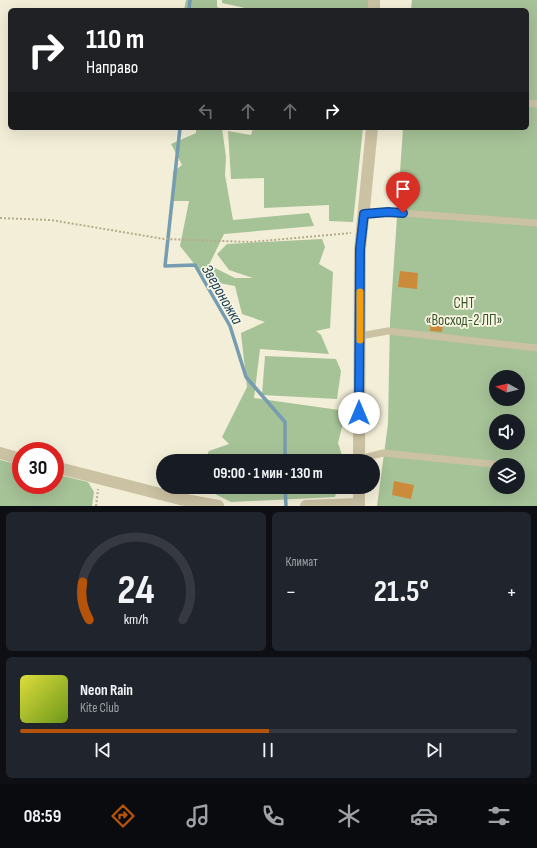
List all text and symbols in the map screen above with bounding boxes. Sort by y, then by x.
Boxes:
text: 110 m [86,23,144,56]
icon: right [20,24,72,76]
text: Направо [86,57,138,78]
icon: left [195,100,217,122]
icon: ahead [237,100,259,122]
icon: ahead [279,100,301,122]
icon: right [321,100,343,122]
pin [386,172,420,213]
icon: arrive [392,178,414,200]
water label: Звероножка [197,261,247,329]
park label: СНТ «Восход-2 ЛП» [425,294,503,330]
north arrow [489,370,525,406]
map controls [489,370,525,494]
position arrow [338,392,380,434]
button: sound [489,414,525,450]
speed limit sign: 30 [12,442,64,494]
button: layers [489,458,525,494]
text: 09:00 · 1 мин · 130 m [213,464,323,483]
text: Климат [286,554,318,570]
text: 24 [117,565,154,614]
text: 21.5° [374,574,429,610]
text: − [286,579,296,606]
text: + [506,579,517,606]
text: km/h [123,610,148,627]
text: Neon Rain [80,681,133,700]
text: Kite Club [80,700,119,716]
icon: previous [92,739,114,761]
icon: pause [257,739,279,761]
icon: next [423,739,445,761]
icon: directions [109,802,137,830]
icon: music [184,802,212,830]
icon: phone [259,802,287,830]
icon: climate [335,802,363,830]
icon: car [410,802,438,830]
icon: filters [485,802,513,830]
text: 08:59 [24,806,61,827]

